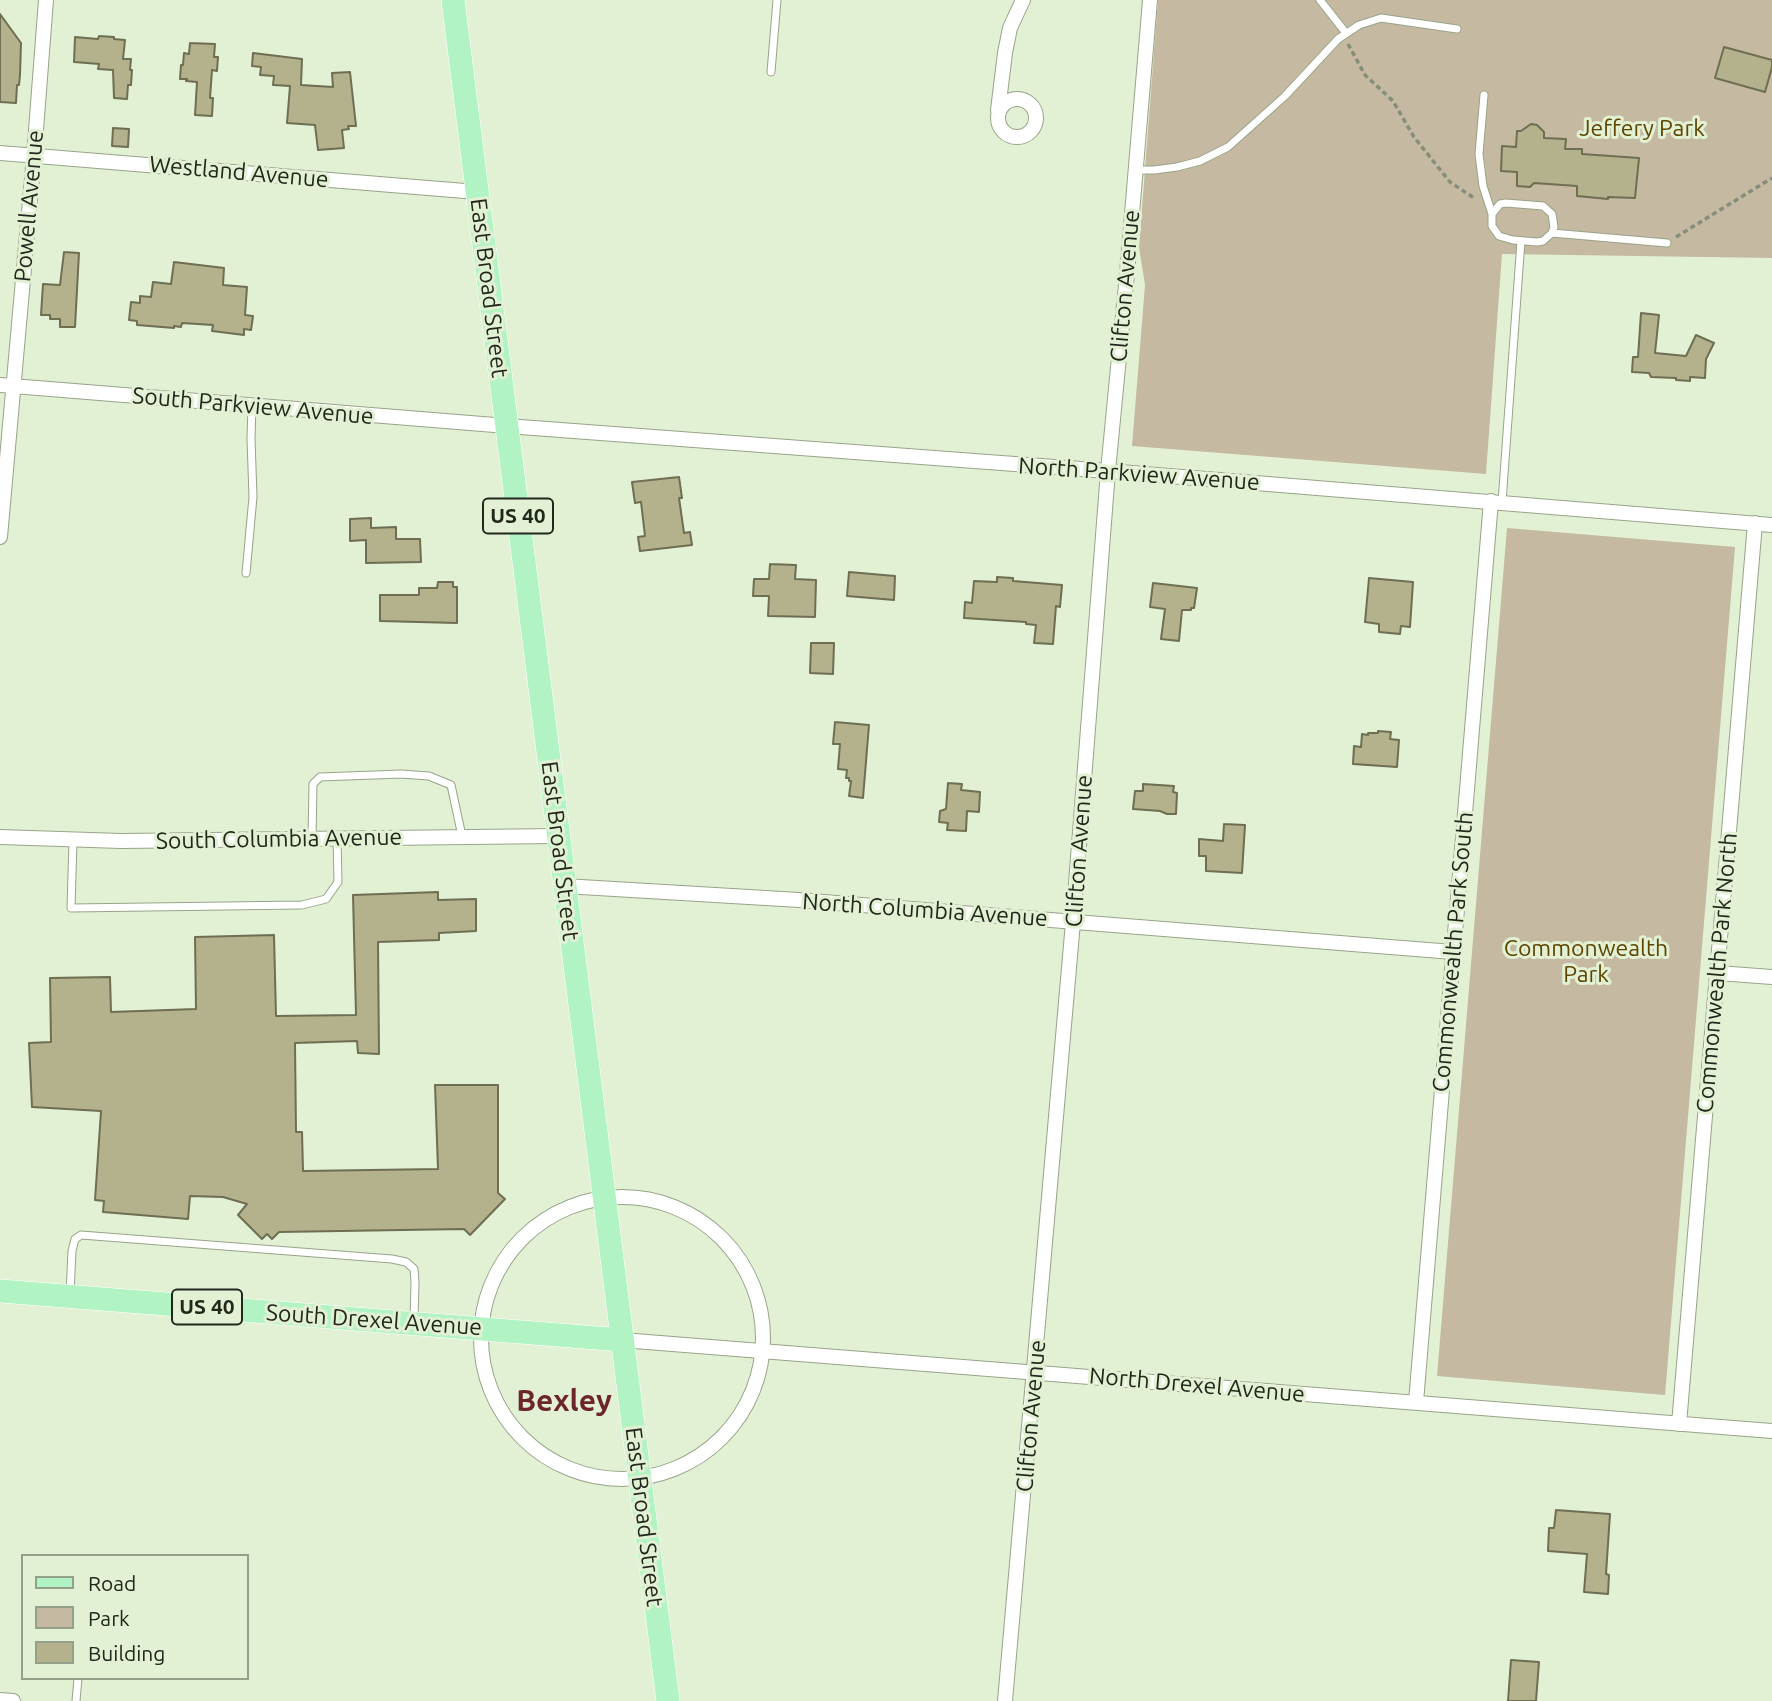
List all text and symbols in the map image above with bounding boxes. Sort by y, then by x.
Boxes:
park label: Jeffery Park [1579,114,1705,142]
street label: Powell Avenue [9,129,49,283]
street label: Westland Avenue [148,150,330,194]
street label: East Broad Street [464,197,514,379]
street label: Clifton Avenue [1105,209,1145,363]
street label: South Parkview Avenue [131,382,375,430]
street label: North Parkview Avenue [1017,452,1261,496]
road number: US 40 [483,498,553,534]
street label: East Broad Street [535,760,585,942]
street label: Clifton Avenue [1060,774,1098,928]
street label: Commonwealth Park South [1427,811,1479,1093]
street label: South Columbia Avenue [156,823,402,855]
street label: Commonwealth Park North [1691,832,1743,1114]
street label: North Columbia Avenue [801,888,1049,932]
park label: Commonwealth Park [1504,934,1668,988]
road number: US 40 [172,1290,242,1324]
street label: South Drexel Avenue [265,1299,483,1341]
street label: Clifton Avenue [1011,1339,1051,1493]
street label: North Drexel Avenue [1088,1362,1306,1408]
district label: Bexley [516,1383,612,1419]
street label: East Broad Street [619,1426,669,1608]
legend [21,1554,248,1680]
text: Road [88,1571,136,1595]
text: Park [88,1606,130,1630]
text: Building [88,1641,165,1665]

